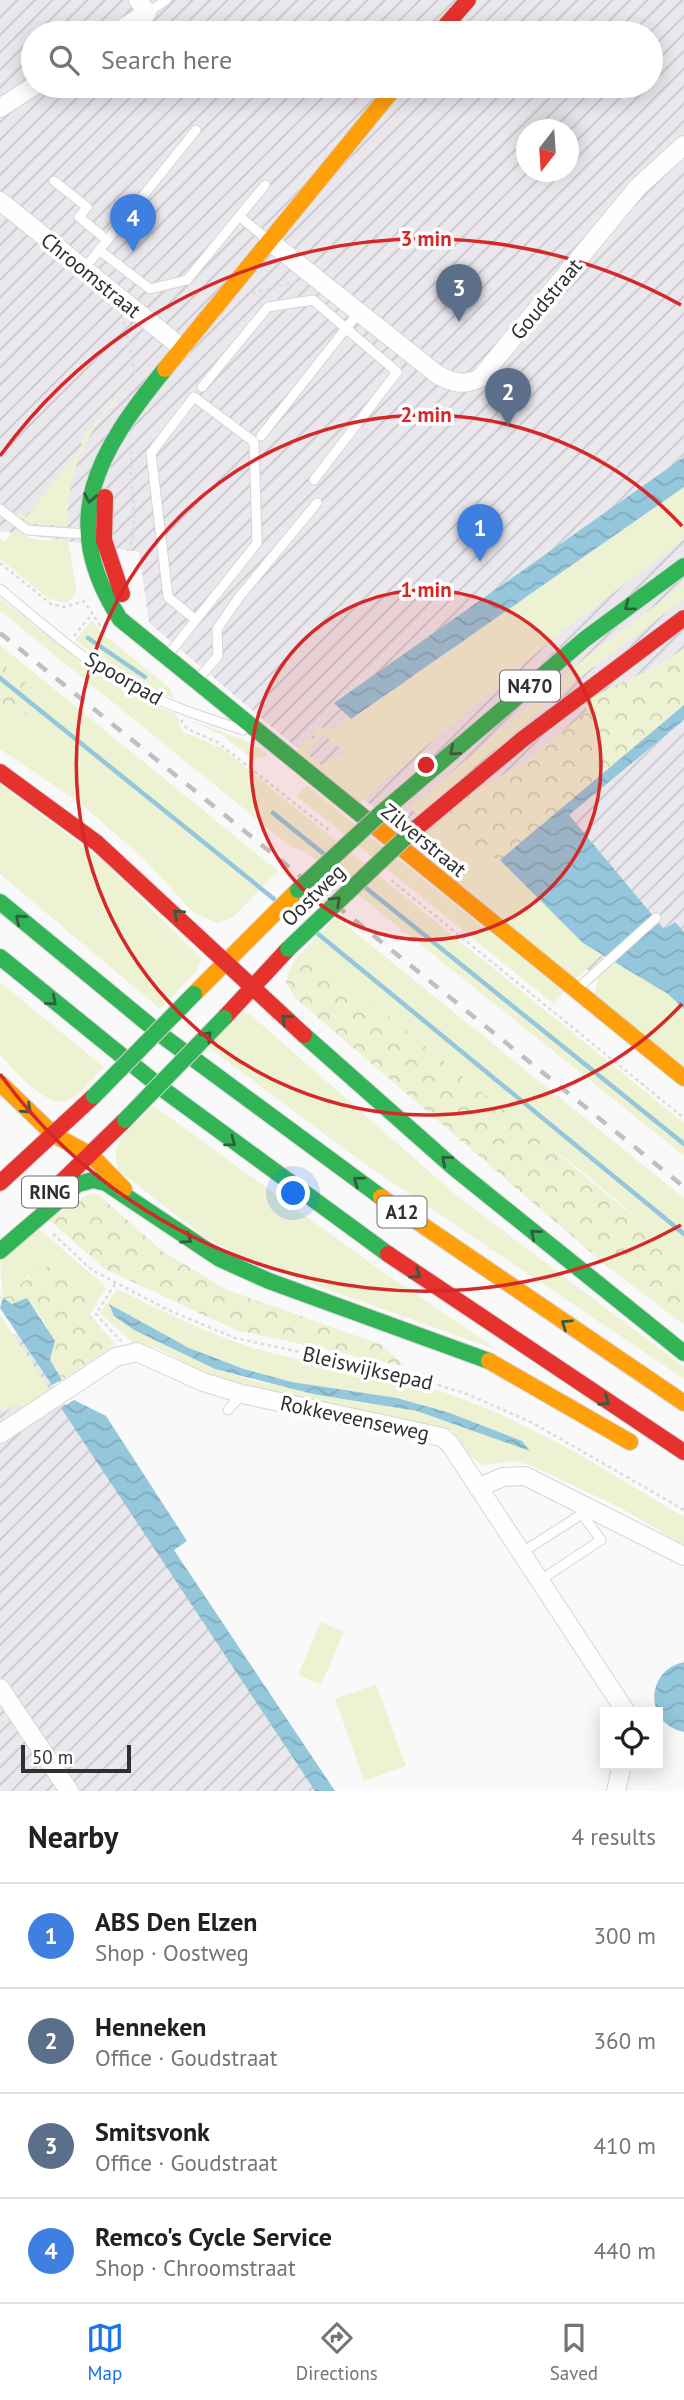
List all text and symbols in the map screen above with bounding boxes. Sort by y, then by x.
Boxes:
search box [21,21,663,98]
icon: search [45,41,83,79]
text: Search here [101,43,232,76]
north arrow [516,119,579,182]
pin: 4 [110,194,156,252]
text: 3 min [400,225,452,252]
street label: Chroomstraat [35,226,147,324]
street label: Goudstraat [504,253,588,345]
pin: 3 [436,264,482,322]
pin: 2 [485,368,531,426]
text: 2 min [400,401,452,428]
one-way arrow [83,492,98,504]
pin: 1 [457,504,503,562]
text: 1 min [400,576,452,603]
one-way arrow [624,597,637,610]
street label: Spoorpad [80,645,168,711]
road number: N470 [500,670,560,702]
one-way arrow [449,743,462,755]
centre of rings [414,753,438,777]
street label: Zilverstraat [376,797,472,883]
street label: Oostweg [275,858,351,932]
one-way arrow [328,896,341,909]
one-way arrow [173,910,186,922]
one-way arrow [15,915,28,927]
one-way arrow [44,993,57,1005]
one-way arrow [281,1015,294,1027]
one-way arrow [198,1032,211,1045]
one-way arrow [19,1101,32,1113]
one-way arrow [223,1134,235,1146]
one-way arrow [441,1156,454,1168]
road number: RING [22,1176,78,1208]
your location [276,1176,310,1210]
one-way arrow [353,1177,366,1189]
road number: A12 [378,1196,426,1228]
one-way arrow [179,1230,192,1243]
one-way arrow [530,1230,542,1243]
one-way arrow [408,1266,421,1278]
one-way arrow [561,1320,574,1332]
street label: Bleiswijksepad [300,1340,436,1396]
street label: Rokkeveenseweg [278,1389,432,1447]
one-way arrow [597,1392,610,1405]
map controls [600,1707,663,1770]
button: locate [600,1707,663,1770]
scale bar [21,1742,131,1774]
text: 50 m [32,1745,73,1769]
text: Nearby [28,1817,118,1856]
text: 4 results [572,1822,656,1851]
text: ABS Den Elzen [95,1905,258,1938]
text: 1 [44,1921,58,1950]
text: 300 m [594,1921,656,1950]
text: Shop · Oostweg [95,1938,249,1967]
text: Henneken [95,2010,207,2043]
text: 2 [44,2026,58,2055]
text: 360 m [594,2026,656,2055]
text: Office · Goudstraat [95,2043,278,2072]
text: Smitsvonk [95,2115,210,2148]
text: 3 [44,2131,58,2160]
text: 410 m [594,2131,656,2160]
text: Office · Goudstraat [95,2148,278,2177]
text: Remco's Cycle Service [95,2220,332,2253]
text: 4 [44,2236,58,2265]
text: 440 m [594,2236,656,2265]
text: Shop · Chroomstraat [95,2253,296,2282]
tab: Map [86,2319,124,2385]
tab: Directions [296,2319,378,2385]
tab: Saved [550,2319,598,2385]

